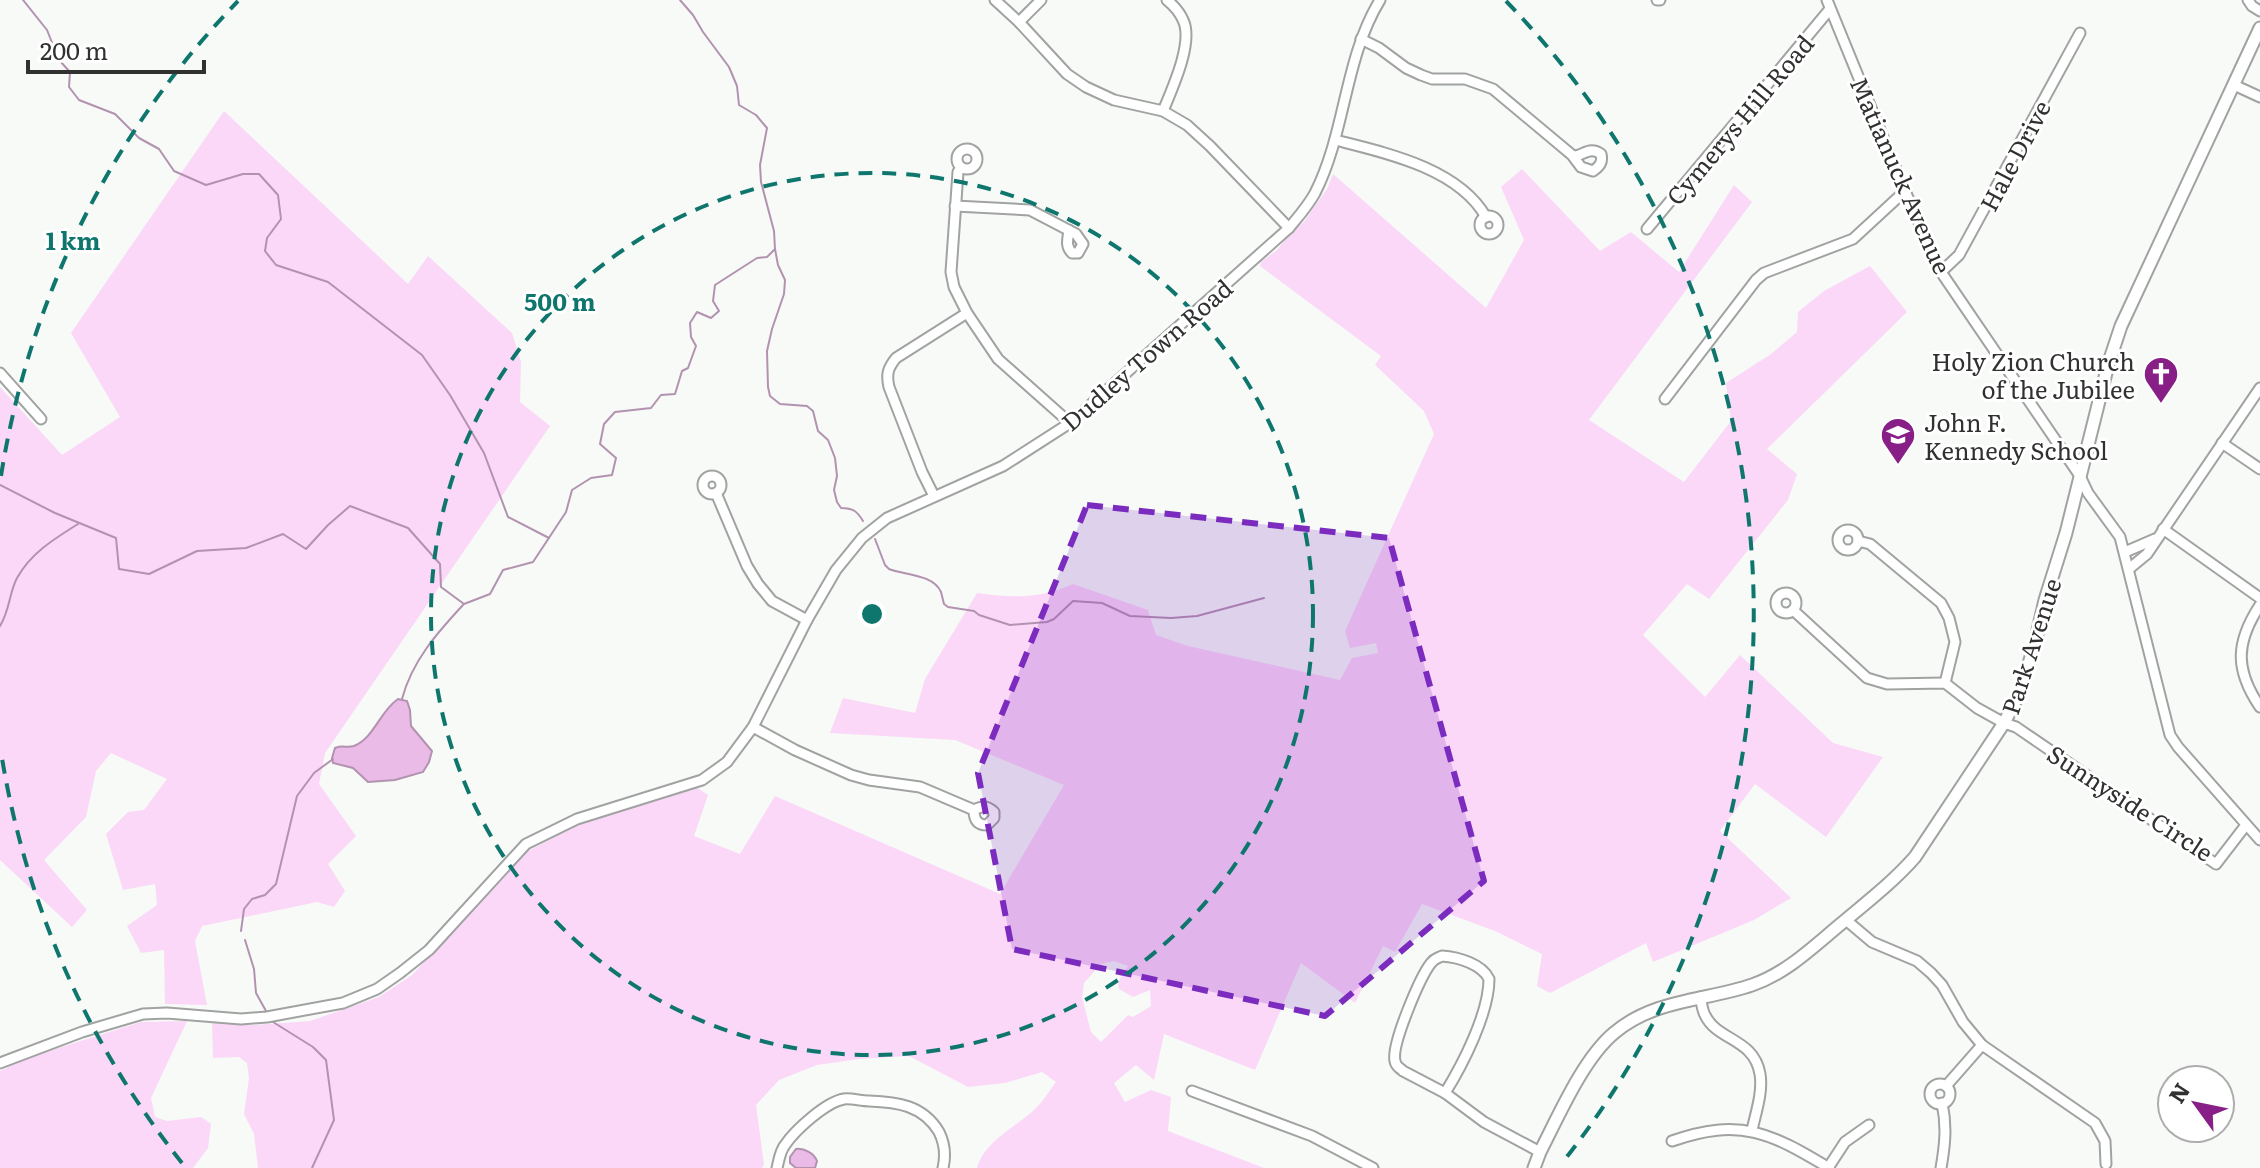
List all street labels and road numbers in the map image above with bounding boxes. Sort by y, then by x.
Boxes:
street label: Cymerys Hill Road [1657,26,1821,212]
street label: Matianuck Avenue [1843,71,1961,279]
street label: Hale Drive [1970,93,2058,217]
street label: Dudley Town Road [1053,270,1239,438]
street label: Park Avenue [1991,573,2069,719]
street label: Sunnyside Circle [2041,735,2221,869]

